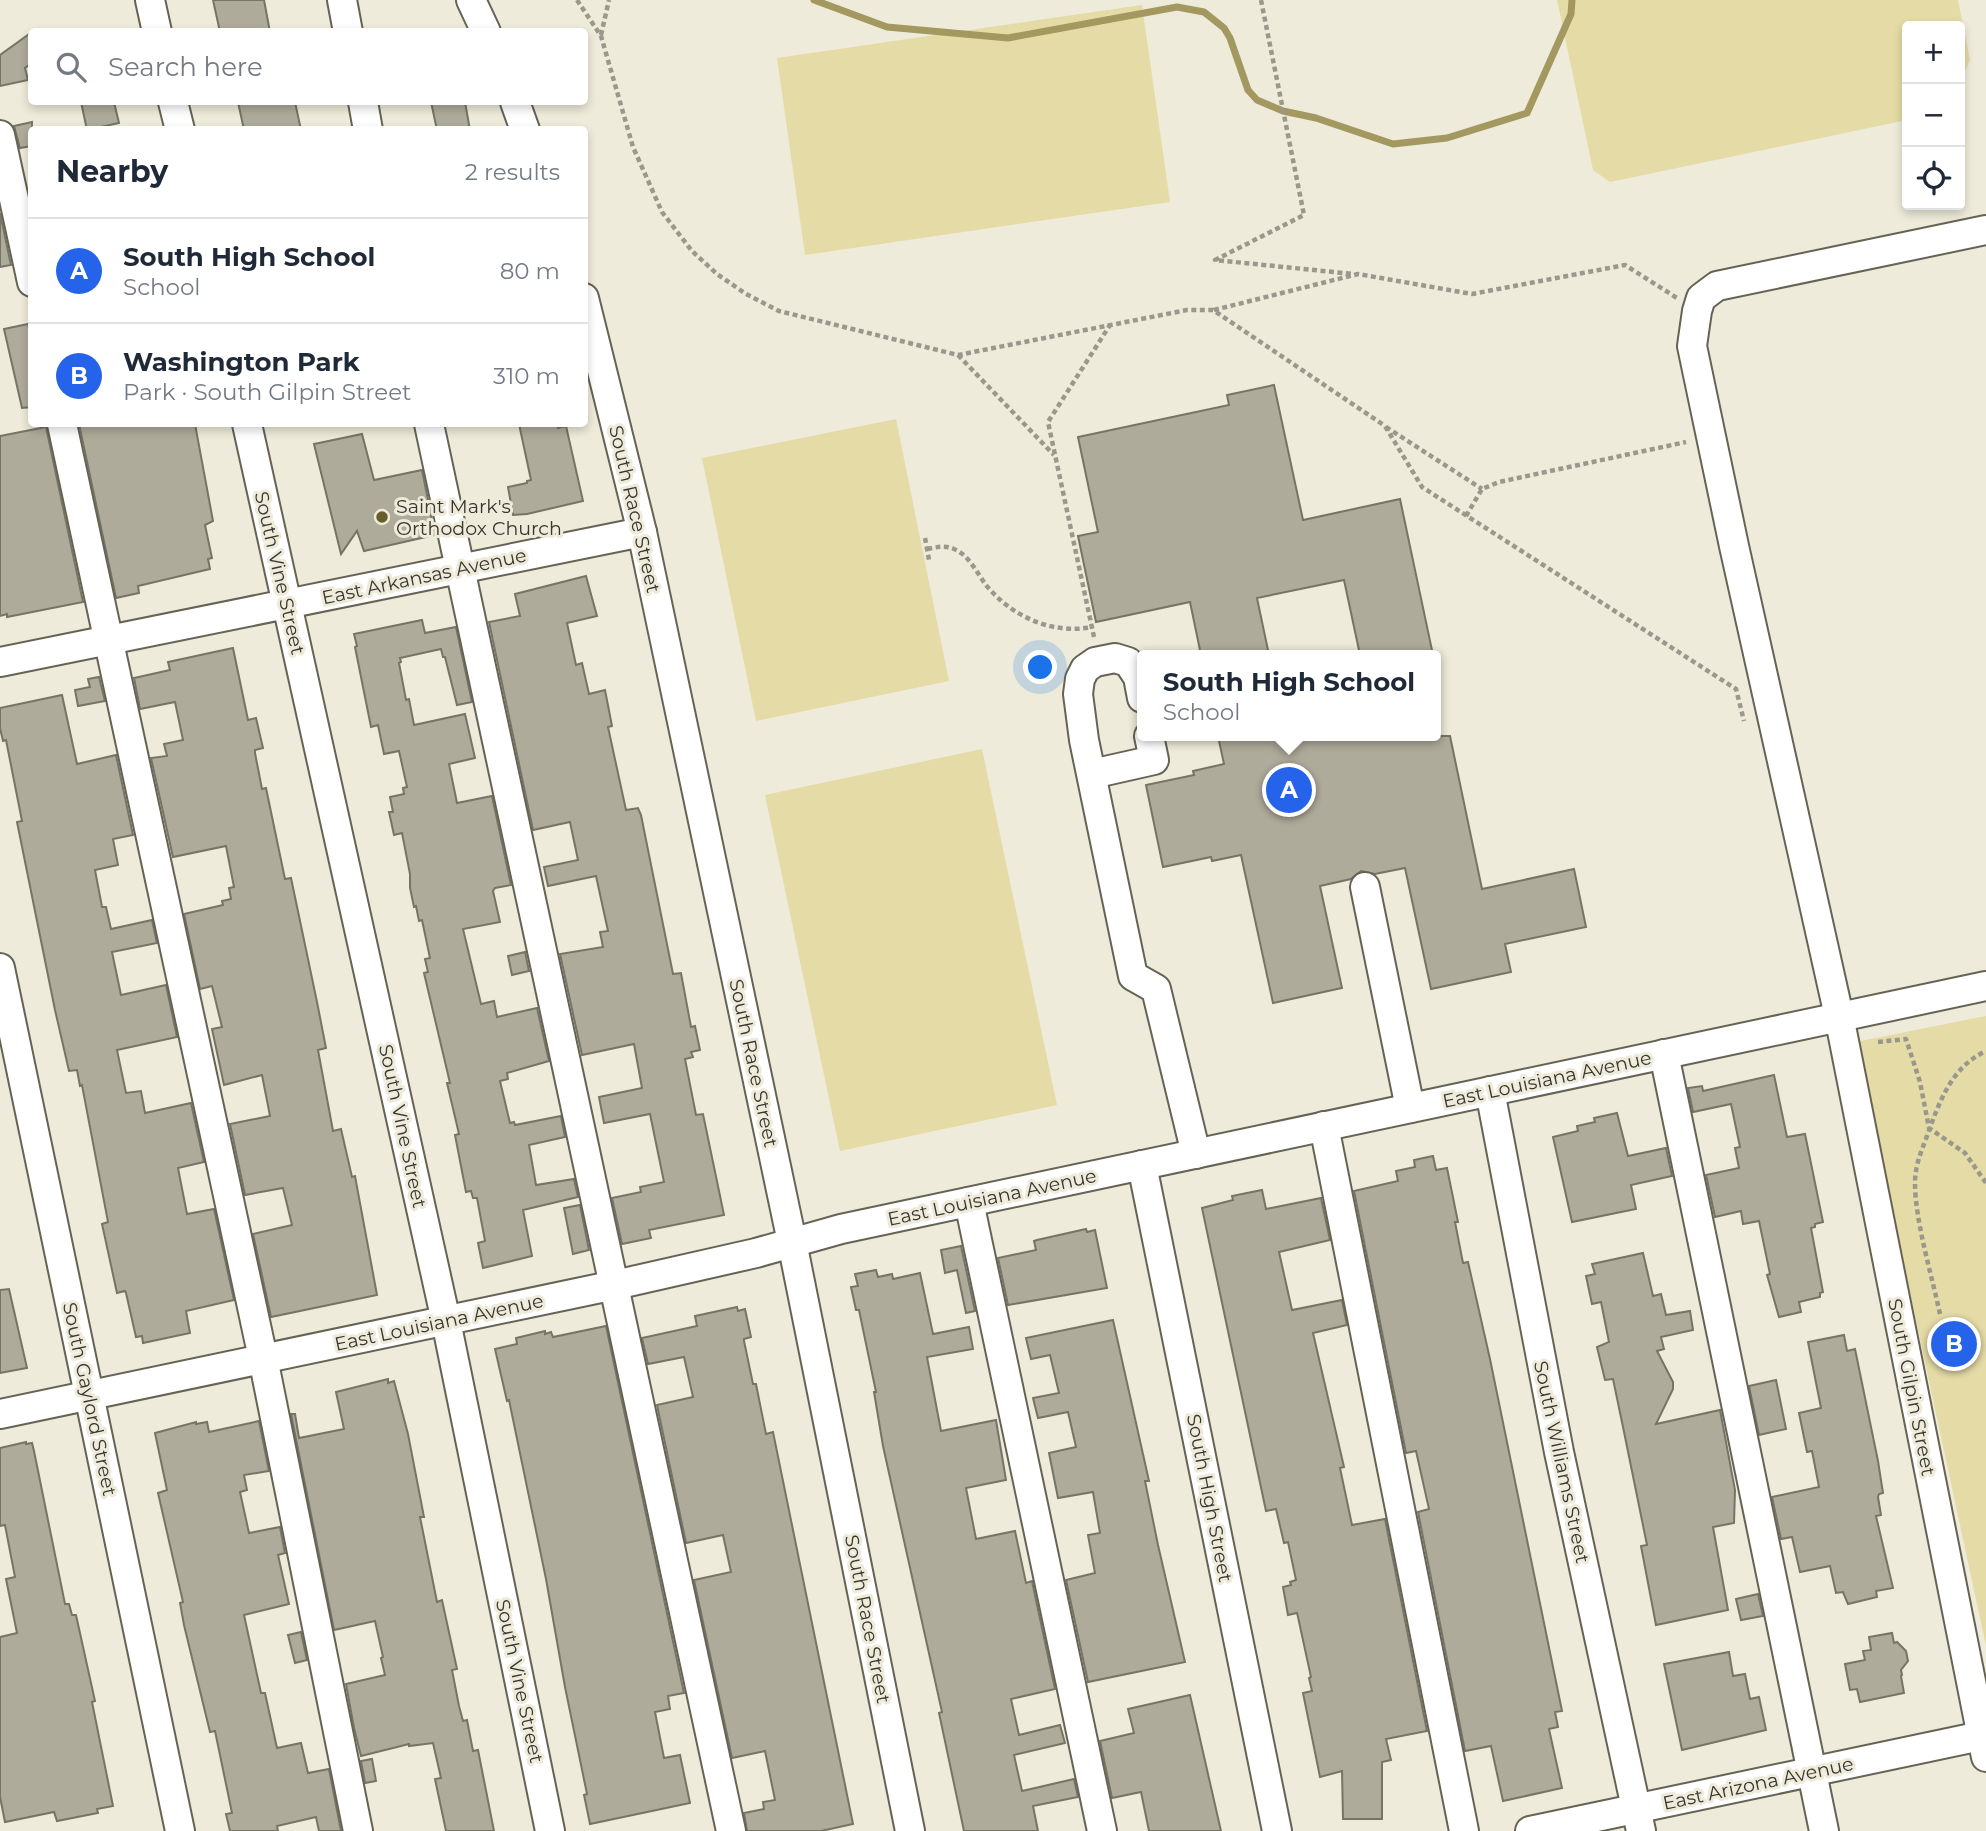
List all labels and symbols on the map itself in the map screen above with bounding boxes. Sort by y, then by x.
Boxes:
street label: South Race Street [604,423,665,595]
street label: South Vine Street [250,489,310,657]
place label: Saint Mark's Orthodox Church [396,495,562,540]
marker: Saint Mark's Orthodox Church [374,509,390,525]
street label: East Arkansas Avenue [320,544,528,609]
your location [1023,650,1057,684]
pin: A [1266,764,1312,816]
street label: South Race Street [724,977,783,1149]
street label: South Vine Street [374,1042,431,1210]
street label: East Louisiana Avenue [1441,1046,1654,1113]
street label: East Louisiana Avenue [886,1164,1099,1231]
street label: East Louisiana Avenue [333,1289,546,1356]
street label: South Gilpin Street [1883,1297,1940,1478]
street label: South Gaylord Street [58,1300,121,1498]
pin: B [1931,1318,1977,1370]
street label: South Williams Street [1529,1359,1594,1566]
street label: South High Street [1182,1412,1237,1584]
street label: South Race Street [840,1533,895,1706]
street label: South Vine Street [491,1597,548,1765]
street label: East Arizona Avenue [1661,1752,1855,1815]

